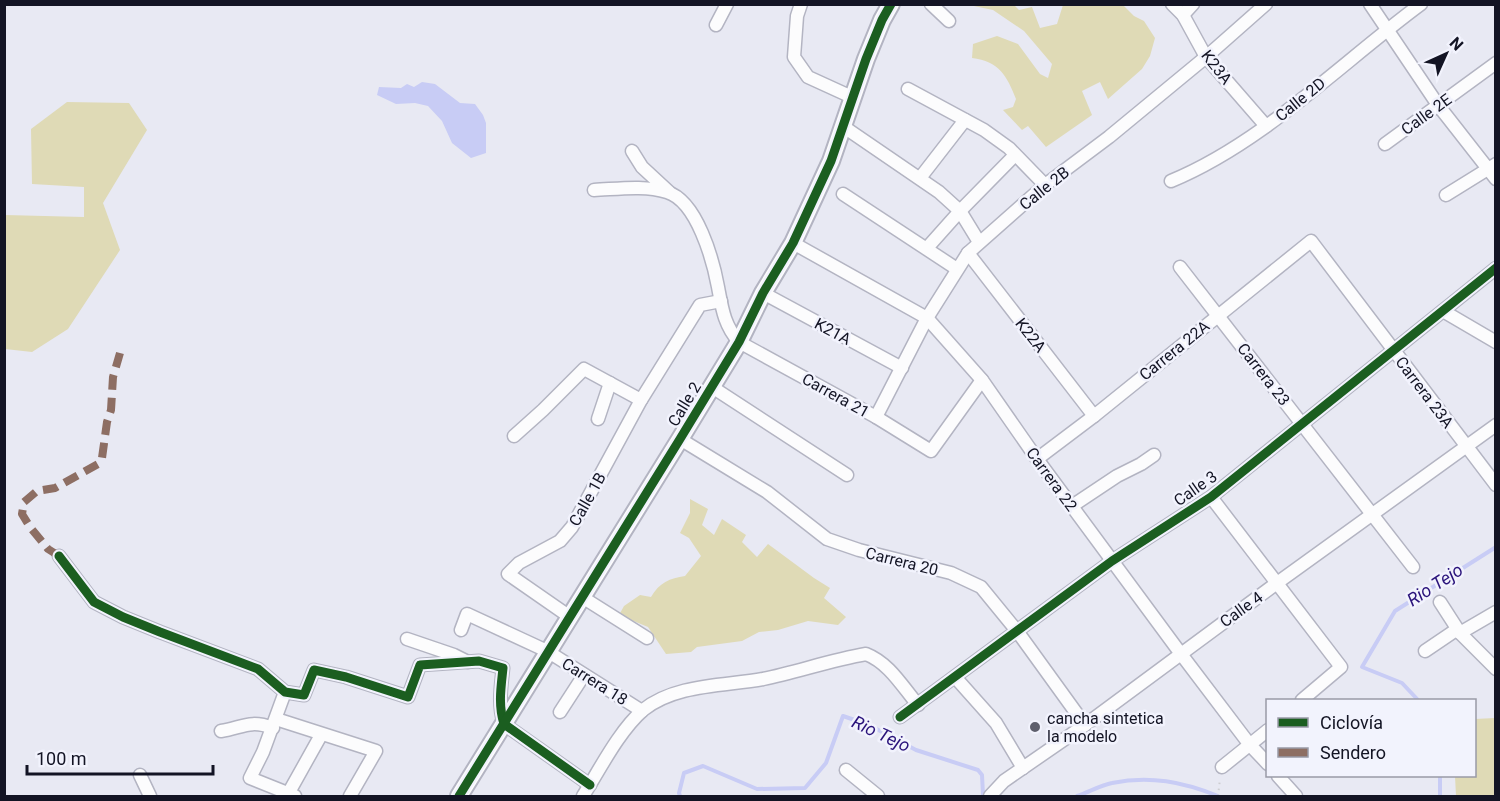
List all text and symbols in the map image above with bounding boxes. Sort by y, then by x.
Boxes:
north arrow [1416,24,1476,84]
text: N [1446,33,1467,54]
street label: K23A [1197,46,1236,89]
street label: Calle 2D [1271,73,1329,125]
street label: Calle 2E [1397,90,1455,139]
street label: Calle 2B [1016,163,1073,214]
street label: K21A [811,314,855,349]
street label: K22A [1011,314,1050,357]
street label: Carrera 22A [1136,316,1214,384]
street label: Carrera 23 [1233,339,1294,409]
street label: Carrera 23A [1392,353,1458,432]
street label: Carrera 21 [799,369,873,422]
street label: Calle 2 [664,379,705,430]
street label: Carrera 22 [1022,444,1081,515]
street label: Calle 3 [1170,467,1221,510]
street label: Calle 1B [565,469,610,529]
street label: Carrera 20 [864,543,940,580]
water label: Rio Tejo [1403,559,1466,610]
street label: Calle 4 [1216,588,1266,631]
street label: Carrera 18 [558,654,631,709]
legend [1266,699,1476,777]
place label: cancha sintetica la modelo [1047,709,1164,746]
water label: Rio Tejo [849,711,914,756]
text: Ciclovía [1320,712,1383,733]
marker: cancha sintetica la modelo [1028,720,1042,734]
scale bar [27,738,213,776]
text: Sendero [1320,742,1386,763]
text: 100 m [36,748,87,769]

